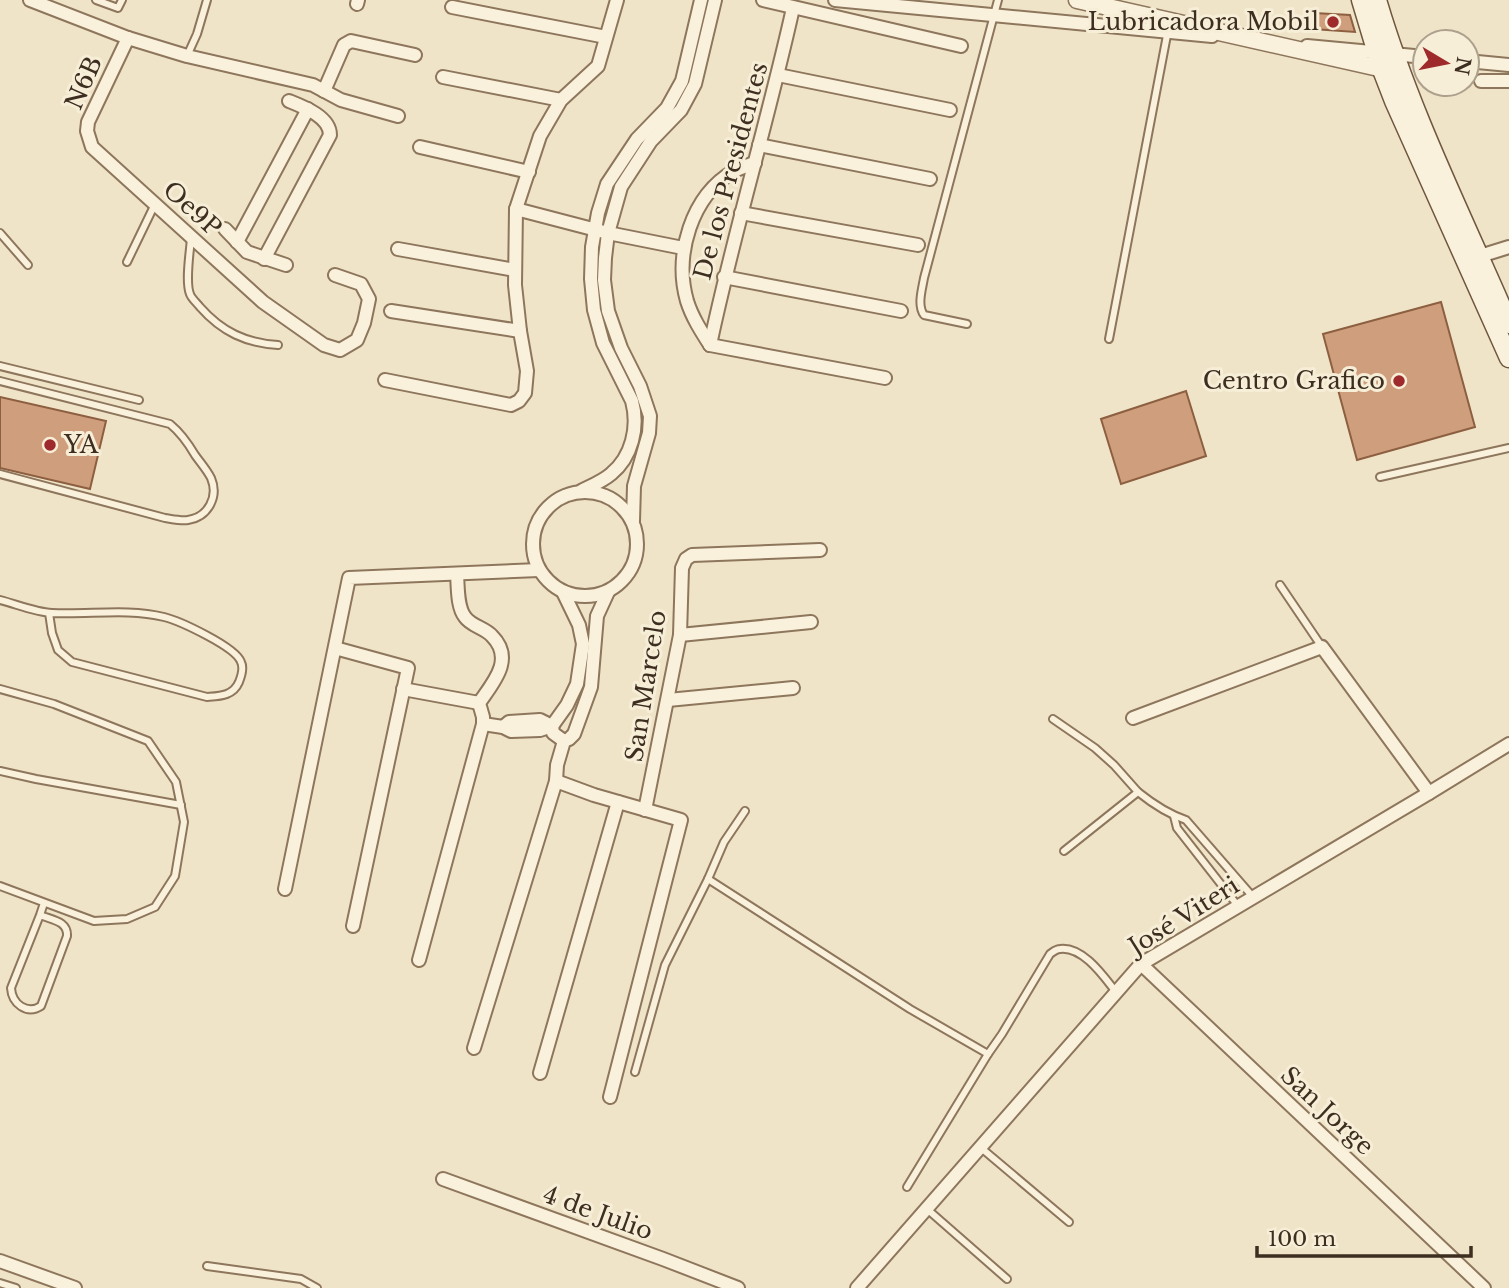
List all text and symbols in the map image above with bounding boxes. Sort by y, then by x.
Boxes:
place label: Lubricadora Mobil [1088,7,1319,36]
marker: Lubricadora Mobil [1325,14,1341,30]
north arrow [1411,28,1481,98]
street label: N6B [59,52,108,114]
text: N [1449,55,1475,77]
street label: De los Presidentes [688,59,773,283]
street label: Oe9P [157,175,227,242]
place label: Centro Grafico [1203,366,1385,395]
marker: Centro Grafico [1391,373,1407,389]
place label: YA [63,430,99,459]
marker: YA [42,437,58,453]
street label: San Marcelo [619,608,672,764]
street label: José Viteri [1121,870,1244,962]
street label: San Jorge [1275,1060,1380,1161]
street label: 4 de Julio [539,1179,657,1246]
scale bar [1257,1214,1470,1258]
text: 100 m [1268,1226,1336,1252]

